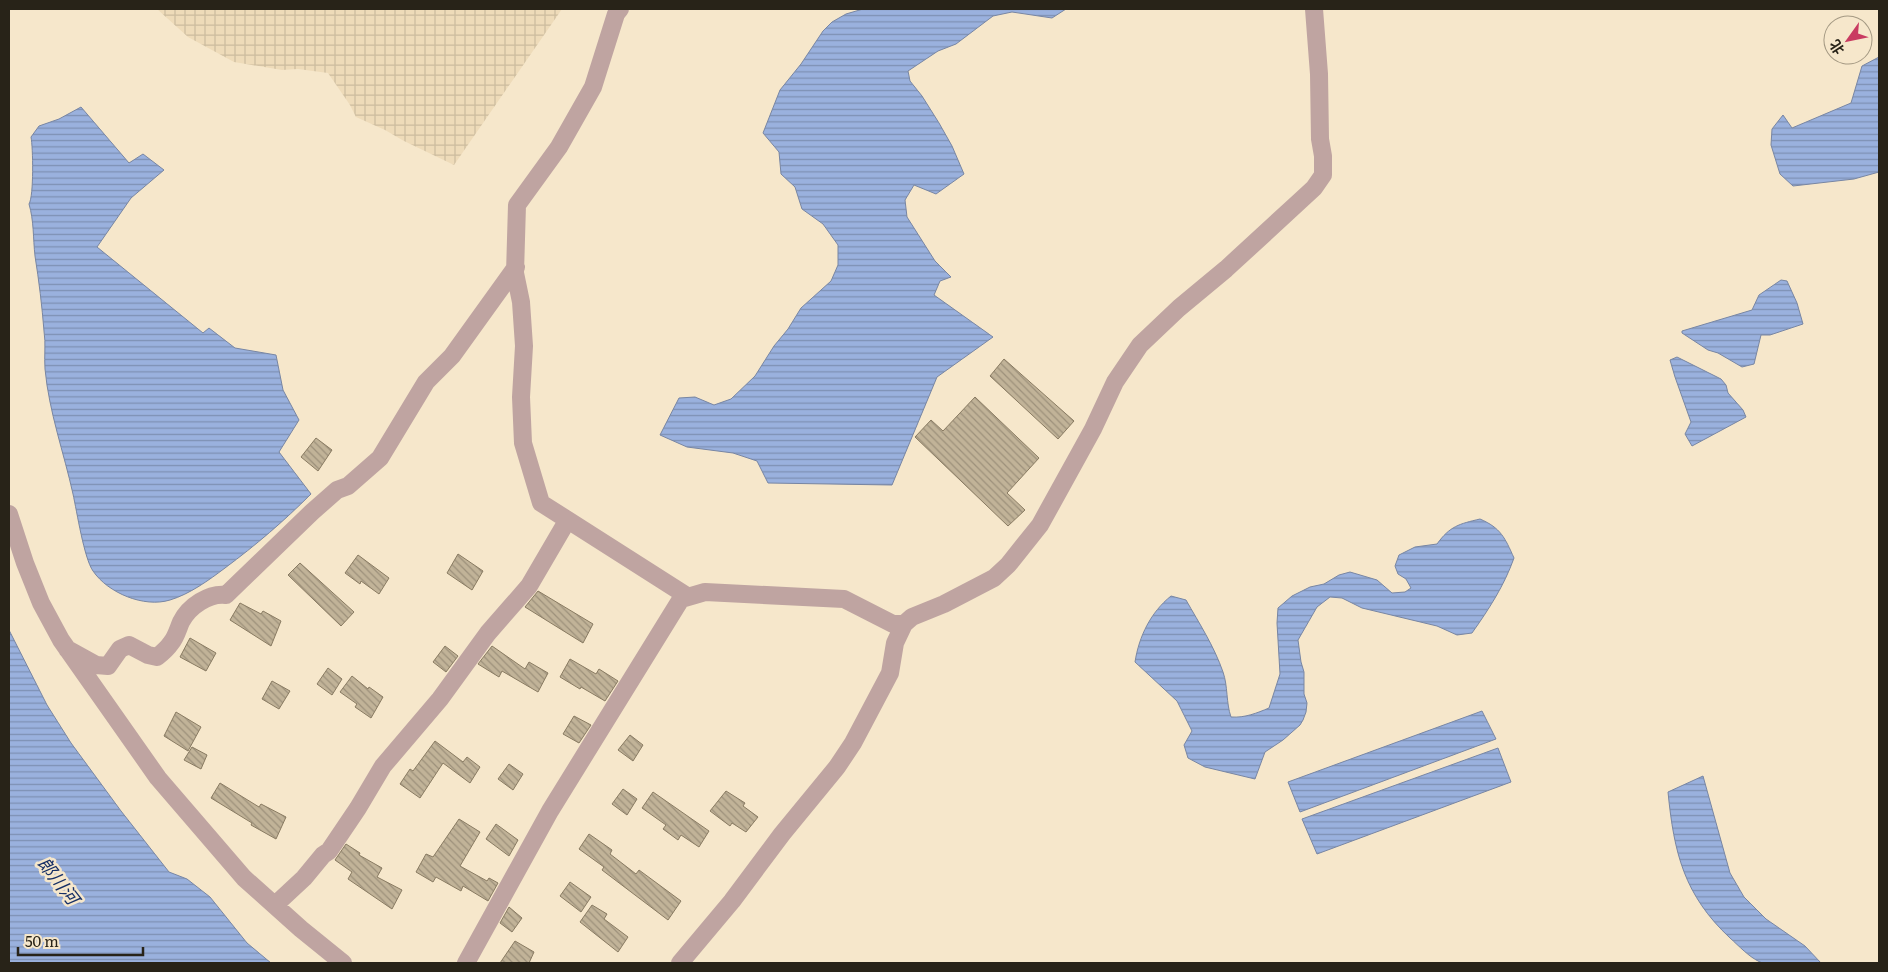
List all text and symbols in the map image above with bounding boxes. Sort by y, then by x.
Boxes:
north arrow [1823,15,1873,65]
text: 北 [1824,36,1848,59]
water label: 郎川河 [32,850,88,912]
scale bar [18,924,142,956]
text: 50 m [25,929,59,952]

